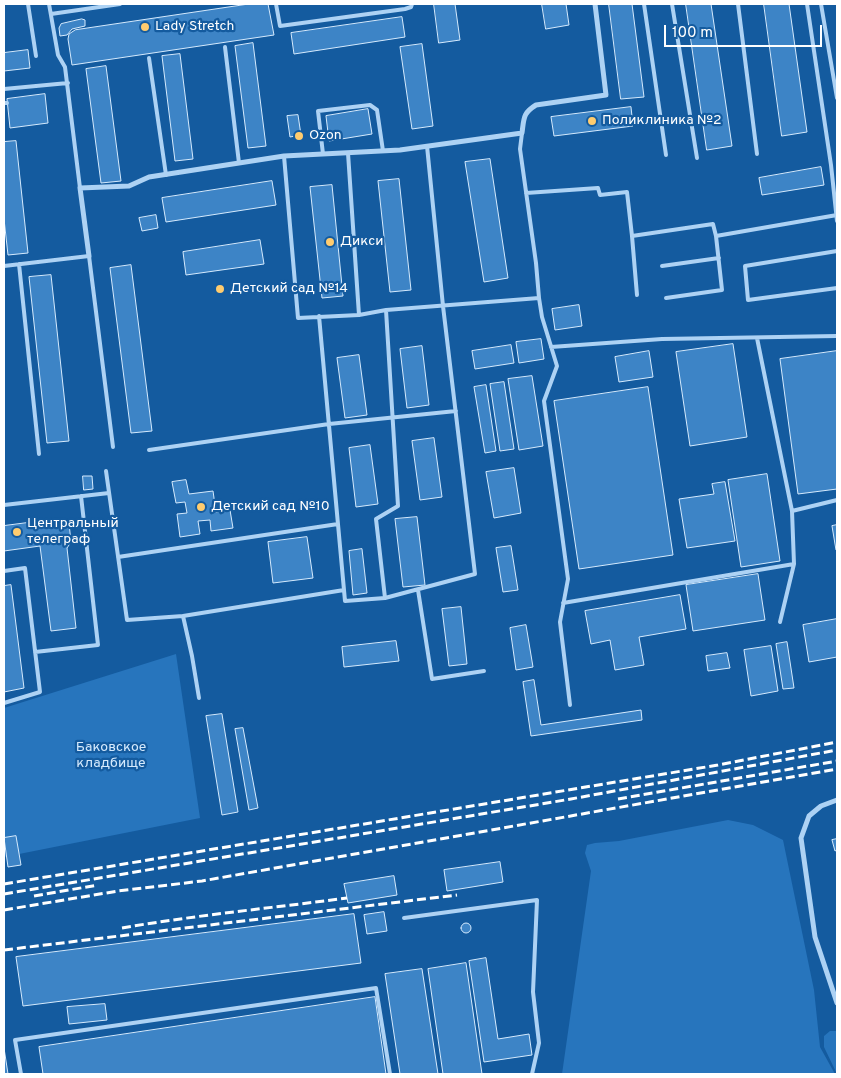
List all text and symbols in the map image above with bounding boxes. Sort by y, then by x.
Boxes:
scale bar [666,15,824,47]
place label: Lady Stretch [155,19,234,35]
marker: Lady Stretch [139,21,151,33]
text: 100 m [672,24,713,43]
place label: Поликлиника №2 [602,113,722,129]
marker: Поликлиника №2 [586,115,598,127]
place label: Ozon [309,128,342,144]
marker: Ozon [293,130,305,142]
place label: Дикси [340,234,383,250]
marker: Дикси [324,236,336,248]
place label: Детский сад №14 [230,281,348,297]
marker: Детский сад №14 [214,283,226,295]
place label: Детский сад №10 [211,499,330,515]
marker: Детский сад №10 [195,501,207,513]
place label: Центральный телеграф [27,516,119,548]
marker: Центральный телеграф [11,526,23,538]
park label: Баковское кладбище [76,740,146,772]

